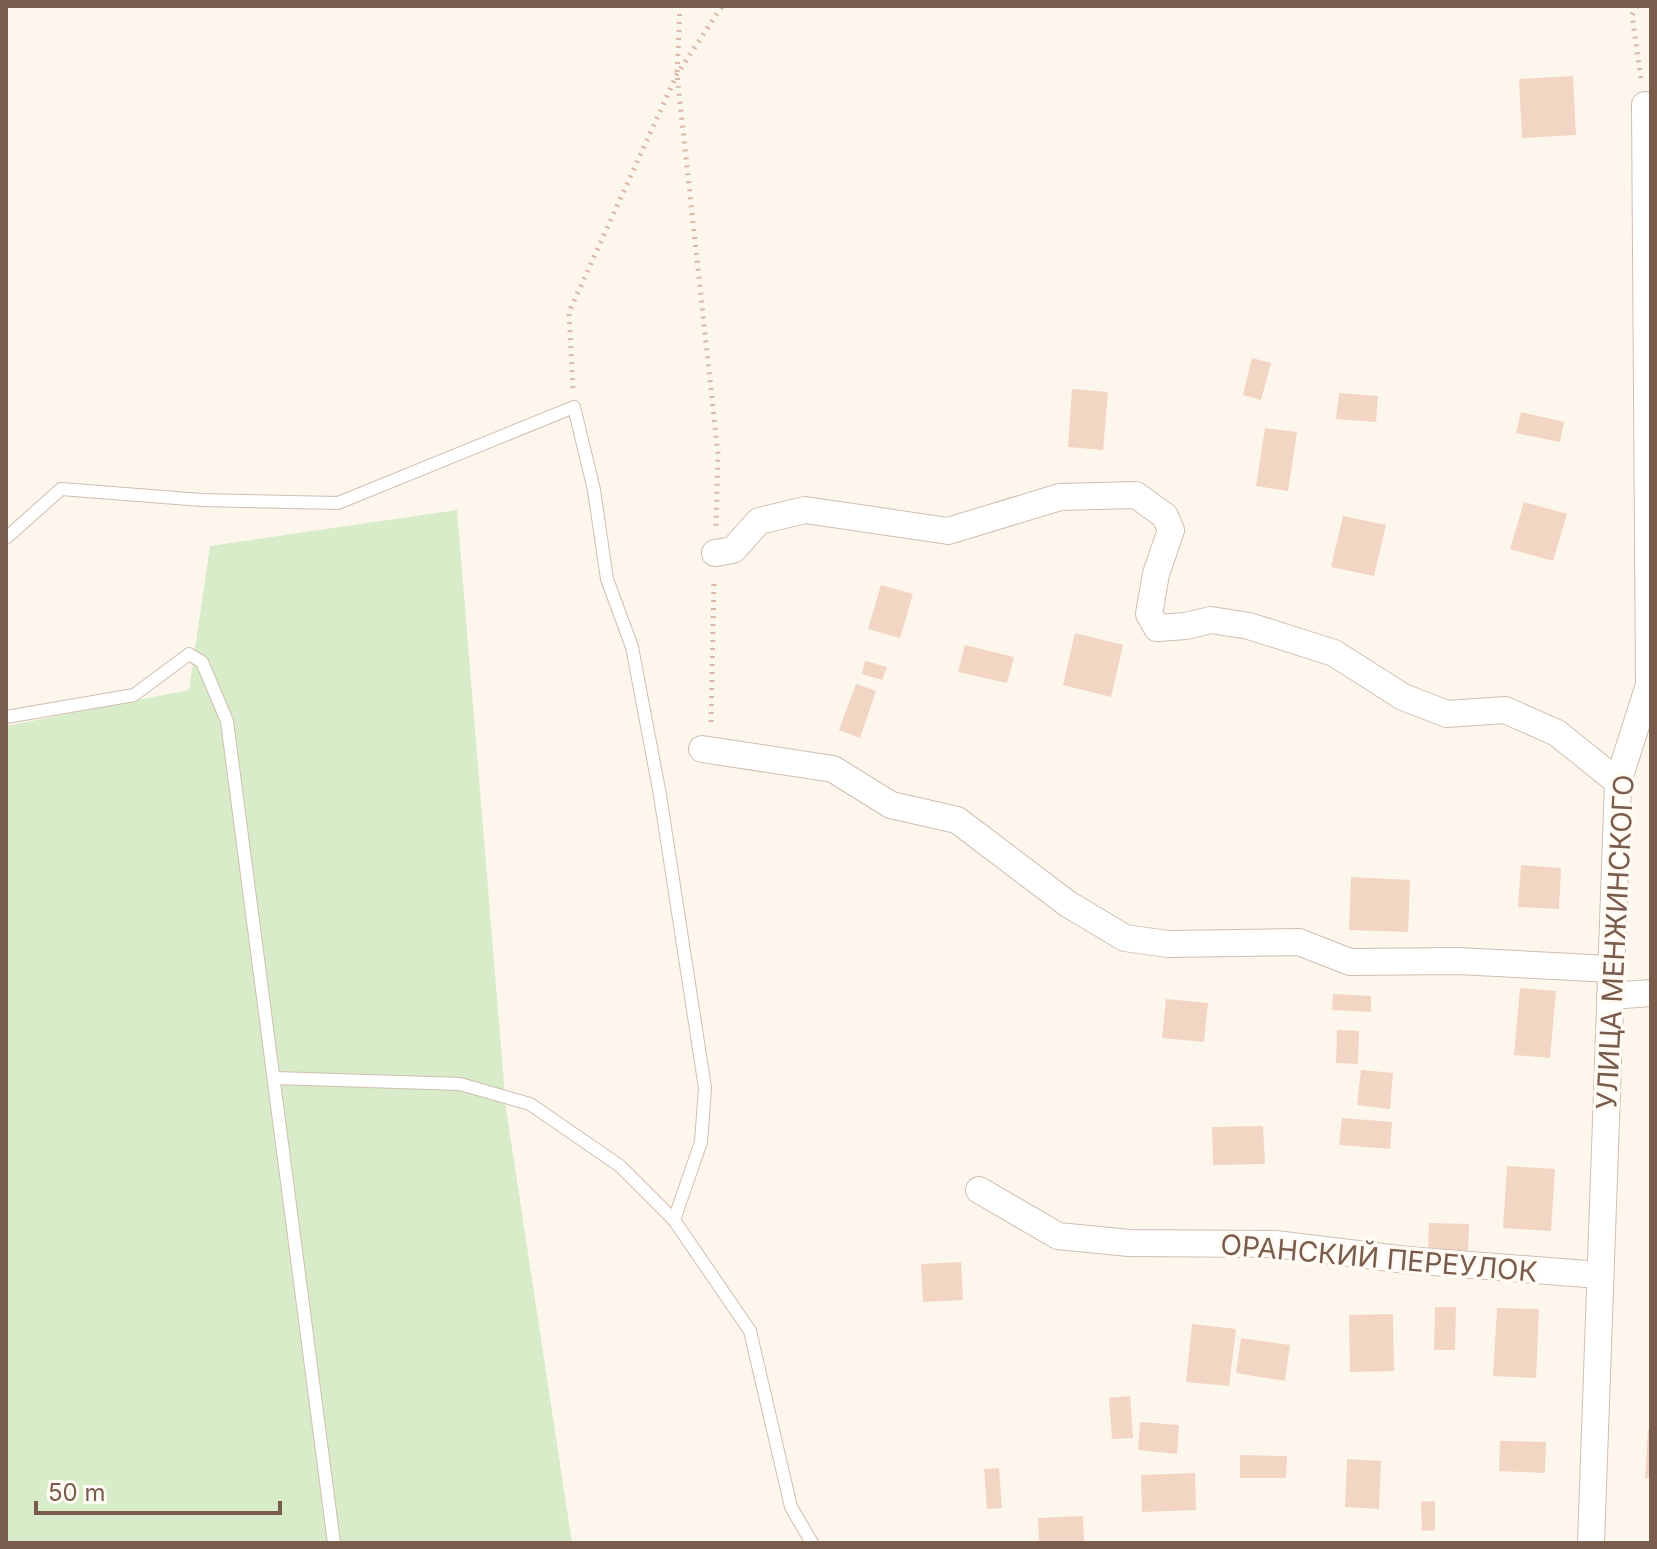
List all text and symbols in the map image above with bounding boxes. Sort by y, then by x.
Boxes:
street label: УЛИЦА МЕНЖИНСКОГО [1589,774,1641,1110]
street label: ОРАНСКИЙ ПЕРЕУЛОК [1219,1226,1539,1289]
scale bar [36,1465,280,1515]
text: 50 m [48,1478,106,1507]

